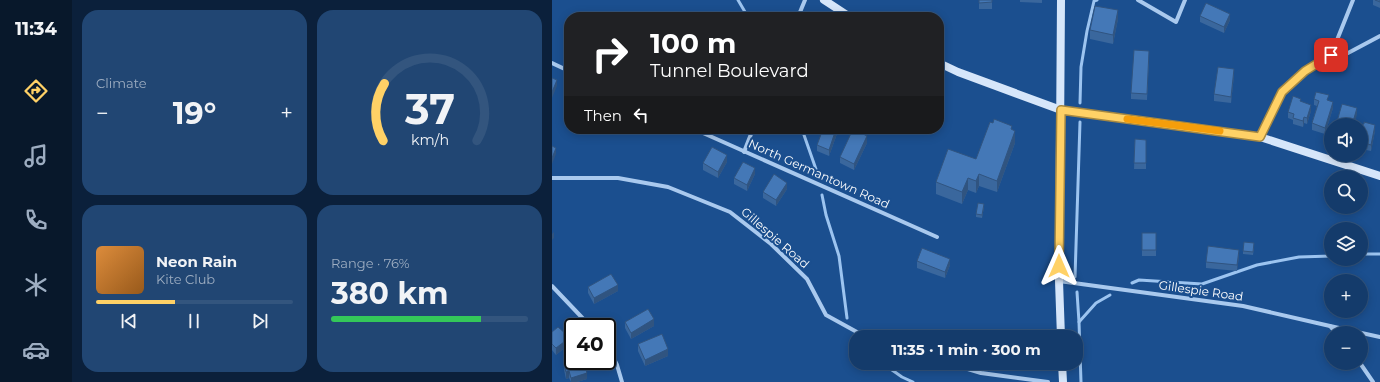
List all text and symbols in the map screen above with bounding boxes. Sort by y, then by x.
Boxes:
text: 11:34 [15,18,57,40]
text: 100 m [650,26,736,60]
icon: right [584,28,636,80]
pin [1314,38,1348,72]
icon: arrive [1320,44,1342,66]
text: Tunnel Boulevard [650,60,809,82]
text: Climate [96,75,147,91]
icon: directions [22,77,50,105]
text: 37 [403,83,455,133]
text: 19° [173,95,216,132]
text: − [96,100,109,127]
text: + [280,100,293,127]
icon: left [630,104,652,126]
text: Then [584,106,622,125]
map controls [1324,118,1368,370]
button: sound [1324,118,1368,162]
text: km/h [410,130,449,148]
street label: North Germantown Road [746,136,892,211]
icon: music [22,142,50,170]
button: search [1324,170,1368,214]
street label: Gillespie Road [738,204,812,271]
icon: phone [22,206,50,234]
button: layers [1324,222,1368,266]
position arrow [1038,245,1080,287]
text: Neon Rain [156,252,237,271]
text: Range · 76% [331,255,409,271]
icon: climate [22,271,50,299]
text: Kite Club [156,271,215,287]
button: + [1324,274,1368,318]
text: 380 km [331,275,448,312]
street label: Gillespie Road [1158,277,1244,304]
icon: previous [118,310,140,332]
icon: pause [183,310,205,332]
icon: next [249,310,271,332]
speed limit sign: 40 [564,318,616,370]
button: − [1324,326,1368,370]
icon: car [22,336,50,364]
text: 11:35 · 1 min · 300 m [891,340,1041,359]

